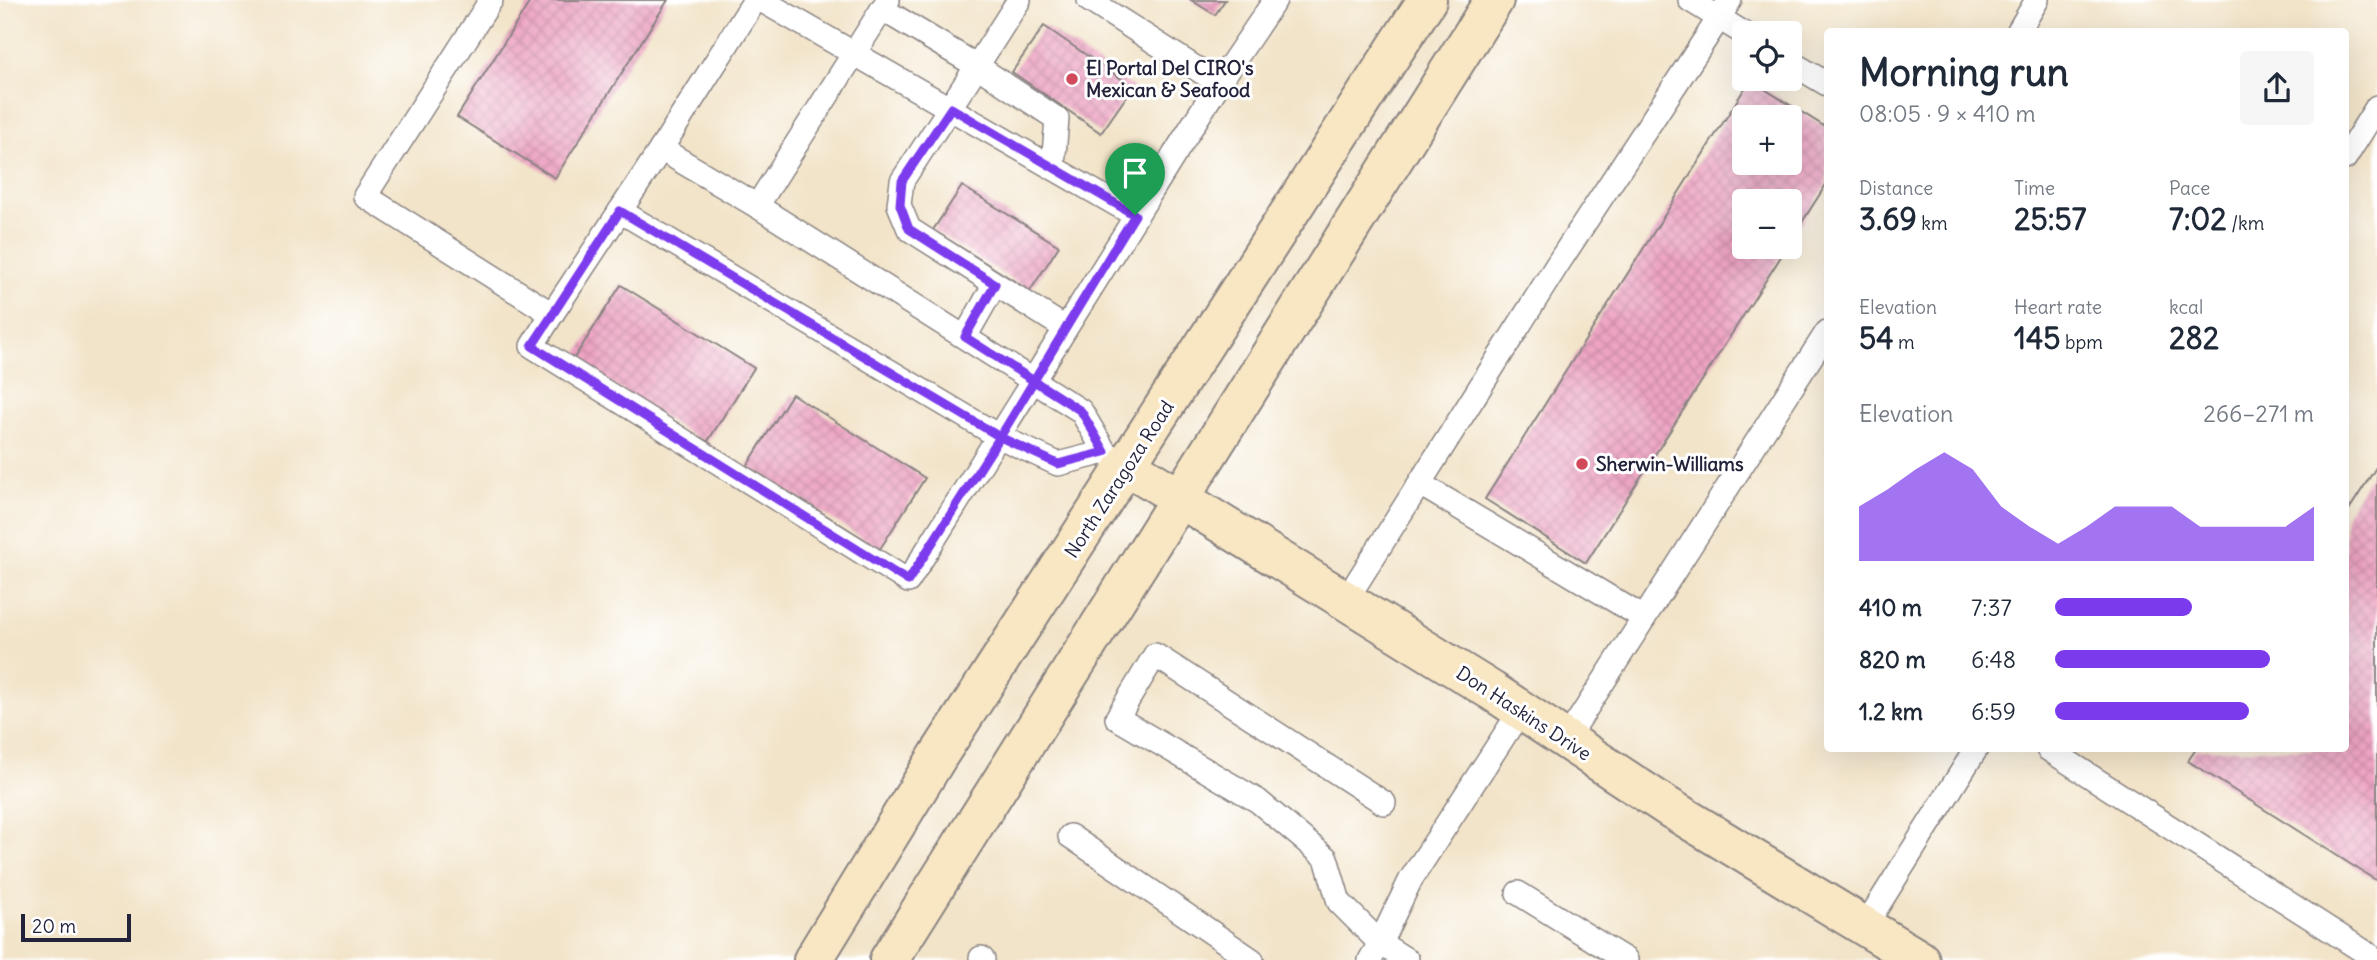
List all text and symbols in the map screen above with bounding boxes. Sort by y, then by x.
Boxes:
map controls [1732,21,1802,259]
button: locate [1732,21,1802,91]
text: Morning run [1859,49,2069,96]
button: share [2240,51,2314,125]
place label: El Portal Del CIRO's Mexican & Seafood [1086,56,1254,102]
marker: El Portal Del CIRO's Mexican & Seafood [1064,71,1080,87]
text: 08:05 · 9 × 410 m [1859,99,2036,128]
button: + [1732,105,1802,175]
pin [1105,143,1165,215]
icon: arrive [1116,154,1154,192]
text: Distance [1859,176,1933,200]
text: Time [2014,176,2055,200]
text: Pace [2169,176,2210,200]
button: − [1732,189,1802,259]
text: 3.69 [1859,200,1917,238]
text: 25:57 [2014,200,2086,238]
text: 7:02 [2169,200,2227,238]
text: km [1917,211,1948,235]
text: /km [2227,211,2264,235]
text: Elevation [1859,295,1937,319]
text: Heart rate [2014,295,2102,319]
text: kcal [2169,295,2203,319]
text: 54 [1859,319,1894,357]
text: 145 [2014,319,2061,357]
text: 282 [2169,319,2219,357]
text: m [1894,330,1915,354]
text: bpm [2061,330,2103,354]
street label: North Zaragoza Road [1059,396,1179,562]
text: Elevation [1859,399,1953,428]
text: 266–271 m [2203,399,2314,428]
place label: Sherwin-Williams [1596,452,1744,476]
marker: Sherwin-Williams [1574,456,1590,472]
text: 410 m [1859,593,1922,622]
text: 7:37 [1971,593,2012,622]
text: 820 m [1859,645,1926,674]
text: 6:48 [1971,645,2016,674]
street label: Don Haskins Drive [1452,660,1596,766]
text: 1.2 km [1859,697,1923,726]
text: 6:59 [1971,697,2016,726]
scale bar [21,911,131,943]
text: 20 m [32,914,76,938]

